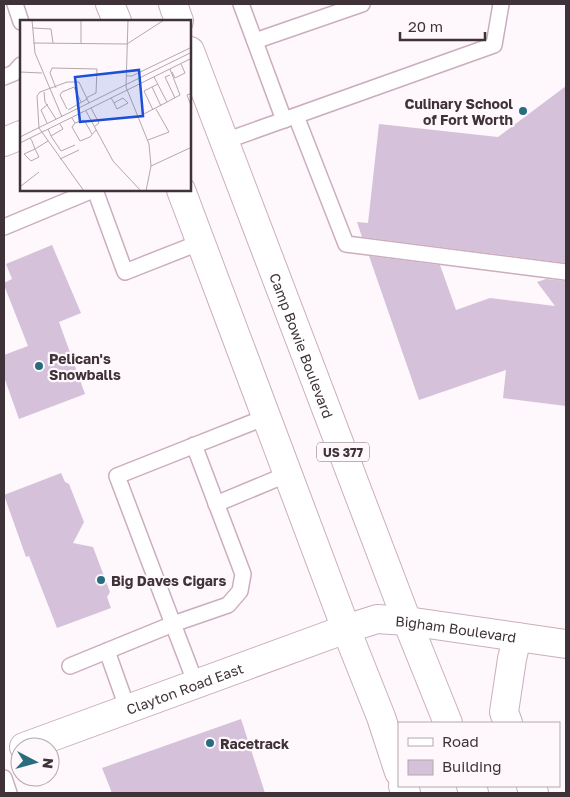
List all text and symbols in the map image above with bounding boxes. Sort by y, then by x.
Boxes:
scale bar [400,10,485,42]
text: 20 m [408,17,443,35]
inset map [20,20,191,191]
place label: Culinary School of Fort Worth [405,95,513,128]
marker: Culinary School of Fort Worth [517,105,529,117]
street label: Camp Bowie Boulevard [267,270,337,420]
place label: Pelican's Snowballs [49,350,121,383]
marker: Pelican's Snowballs [33,360,45,372]
road number: US 377 [317,442,369,462]
place label: Big Daves Cigars [111,572,226,589]
marker: Big Daves Cigars [95,574,107,586]
street label: Bigham Boulevard [395,612,517,645]
street label: Clayton Road East [124,659,245,717]
legend [398,722,560,787]
text: Road [442,732,479,750]
place label: Racetrack [220,735,289,752]
north arrow [10,737,60,787]
marker: Racetrack [204,737,216,749]
text: N [39,757,57,770]
text: Building [442,757,502,775]

